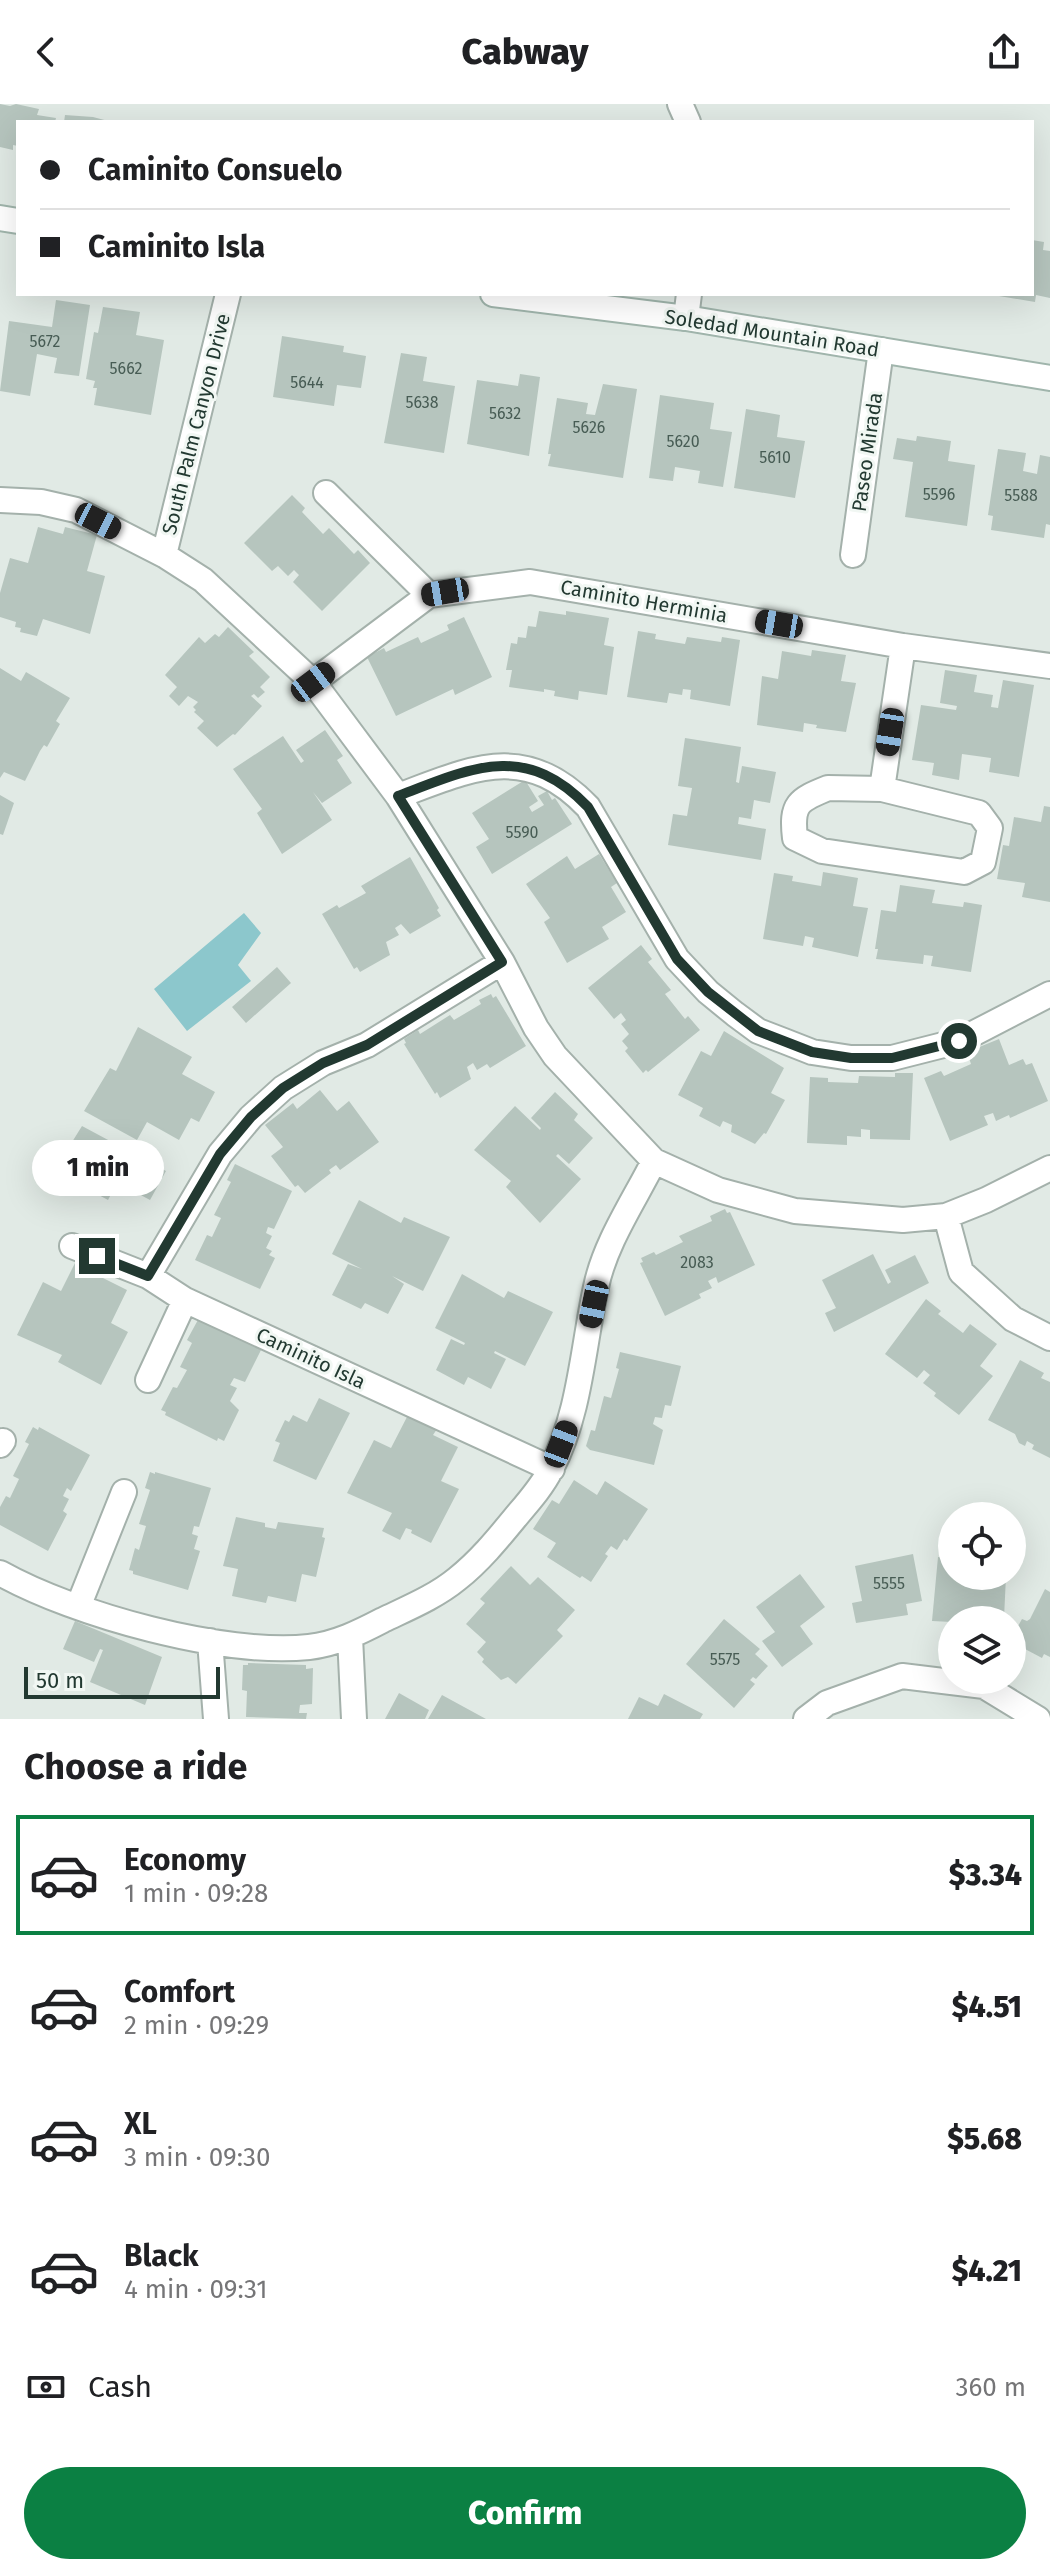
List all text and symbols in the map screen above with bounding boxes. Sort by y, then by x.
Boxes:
icon: back [24,30,68,74]
text: Cabway [462,30,588,74]
icon: share [982,30,1026,74]
text: Caminito Consuelo [88,152,343,188]
text: Caminito Isla [88,229,265,265]
street label: Soledad Mountain Road [663,304,881,362]
street label: South Palm Canyon Drive [157,311,235,537]
house number: 5672 [30,332,61,351]
house number: 5662 [110,359,142,378]
house number: 5644 [290,373,324,392]
street label: Paseo Mirada [847,391,887,513]
house number: 5638 [405,393,439,412]
house number: 5632 [489,404,521,423]
house number: 5626 [573,418,605,437]
house number: 5620 [666,432,700,451]
house number: 5610 [759,448,791,467]
house number: 5596 [923,485,955,504]
house number: 5588 [1004,486,1038,505]
car [71,499,125,543]
street label: Caminito Herminia [559,574,729,628]
car [419,576,471,608]
car [753,608,805,640]
car [287,658,339,706]
car [874,706,906,758]
house number: 5590 [505,823,539,842]
route start [941,1023,977,1059]
callout: 1 min [31,1140,163,1196]
text: 1 min [67,1152,129,1183]
route end [79,1238,115,1274]
house number: 2083 [680,1253,714,1272]
car [577,1278,611,1330]
street label: Caminito Isla [253,1322,369,1394]
car [541,1417,581,1471]
map controls [938,1502,1026,1694]
button: locate [938,1502,1026,1590]
house number: 5555 [873,1574,905,1593]
button: layers [938,1606,1026,1694]
house number: 5575 [710,1650,740,1669]
scale bar [24,1663,220,1699]
text: 50 m [36,1667,84,1694]
text: Choose a ride [24,1745,247,1789]
icon: car [28,1839,100,1911]
text: Economy [124,1842,246,1878]
text: $3.34 [949,1857,1022,1893]
text: 1 min · 09:28 [124,1878,268,1909]
icon: car [28,1971,100,2043]
text: Comfort [124,1974,235,2010]
text: $4.51 [952,1989,1022,2025]
text: 2 min · 09:29 [124,2010,269,2041]
icon: car [28,2103,100,2175]
text: XL [124,2106,157,2142]
text: $5.68 [947,2121,1022,2157]
text: 3 min · 09:30 [124,2142,271,2173]
icon: car [28,2235,100,2307]
text: Black [124,2238,199,2274]
text: $4.21 [952,2253,1022,2289]
text: 4 min · 09:31 [124,2274,268,2305]
icon: cash [24,2365,68,2409]
text: Cash [88,2369,152,2405]
text: 360 m [955,2372,1026,2403]
button: Confirm [24,2467,1026,2559]

